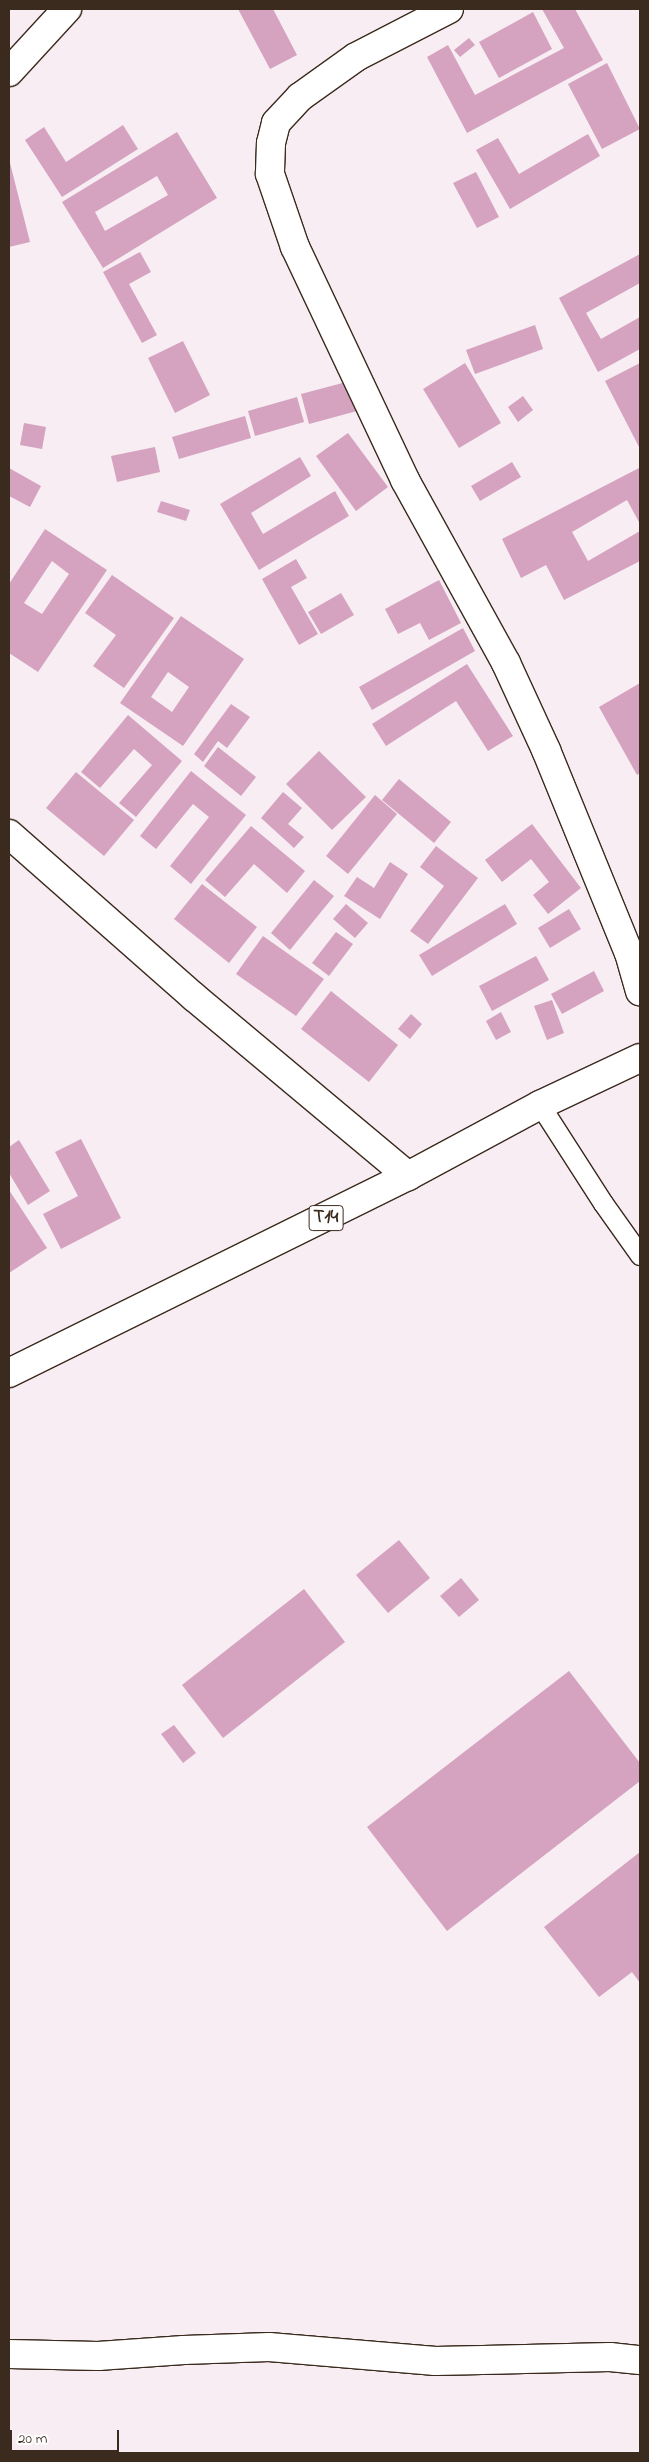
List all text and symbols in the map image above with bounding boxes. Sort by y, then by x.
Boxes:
road number: T14 [308,1202,344,1234]
scale bar [12,2420,121,2452]
text: 20 m [18,2428,47,2450]

